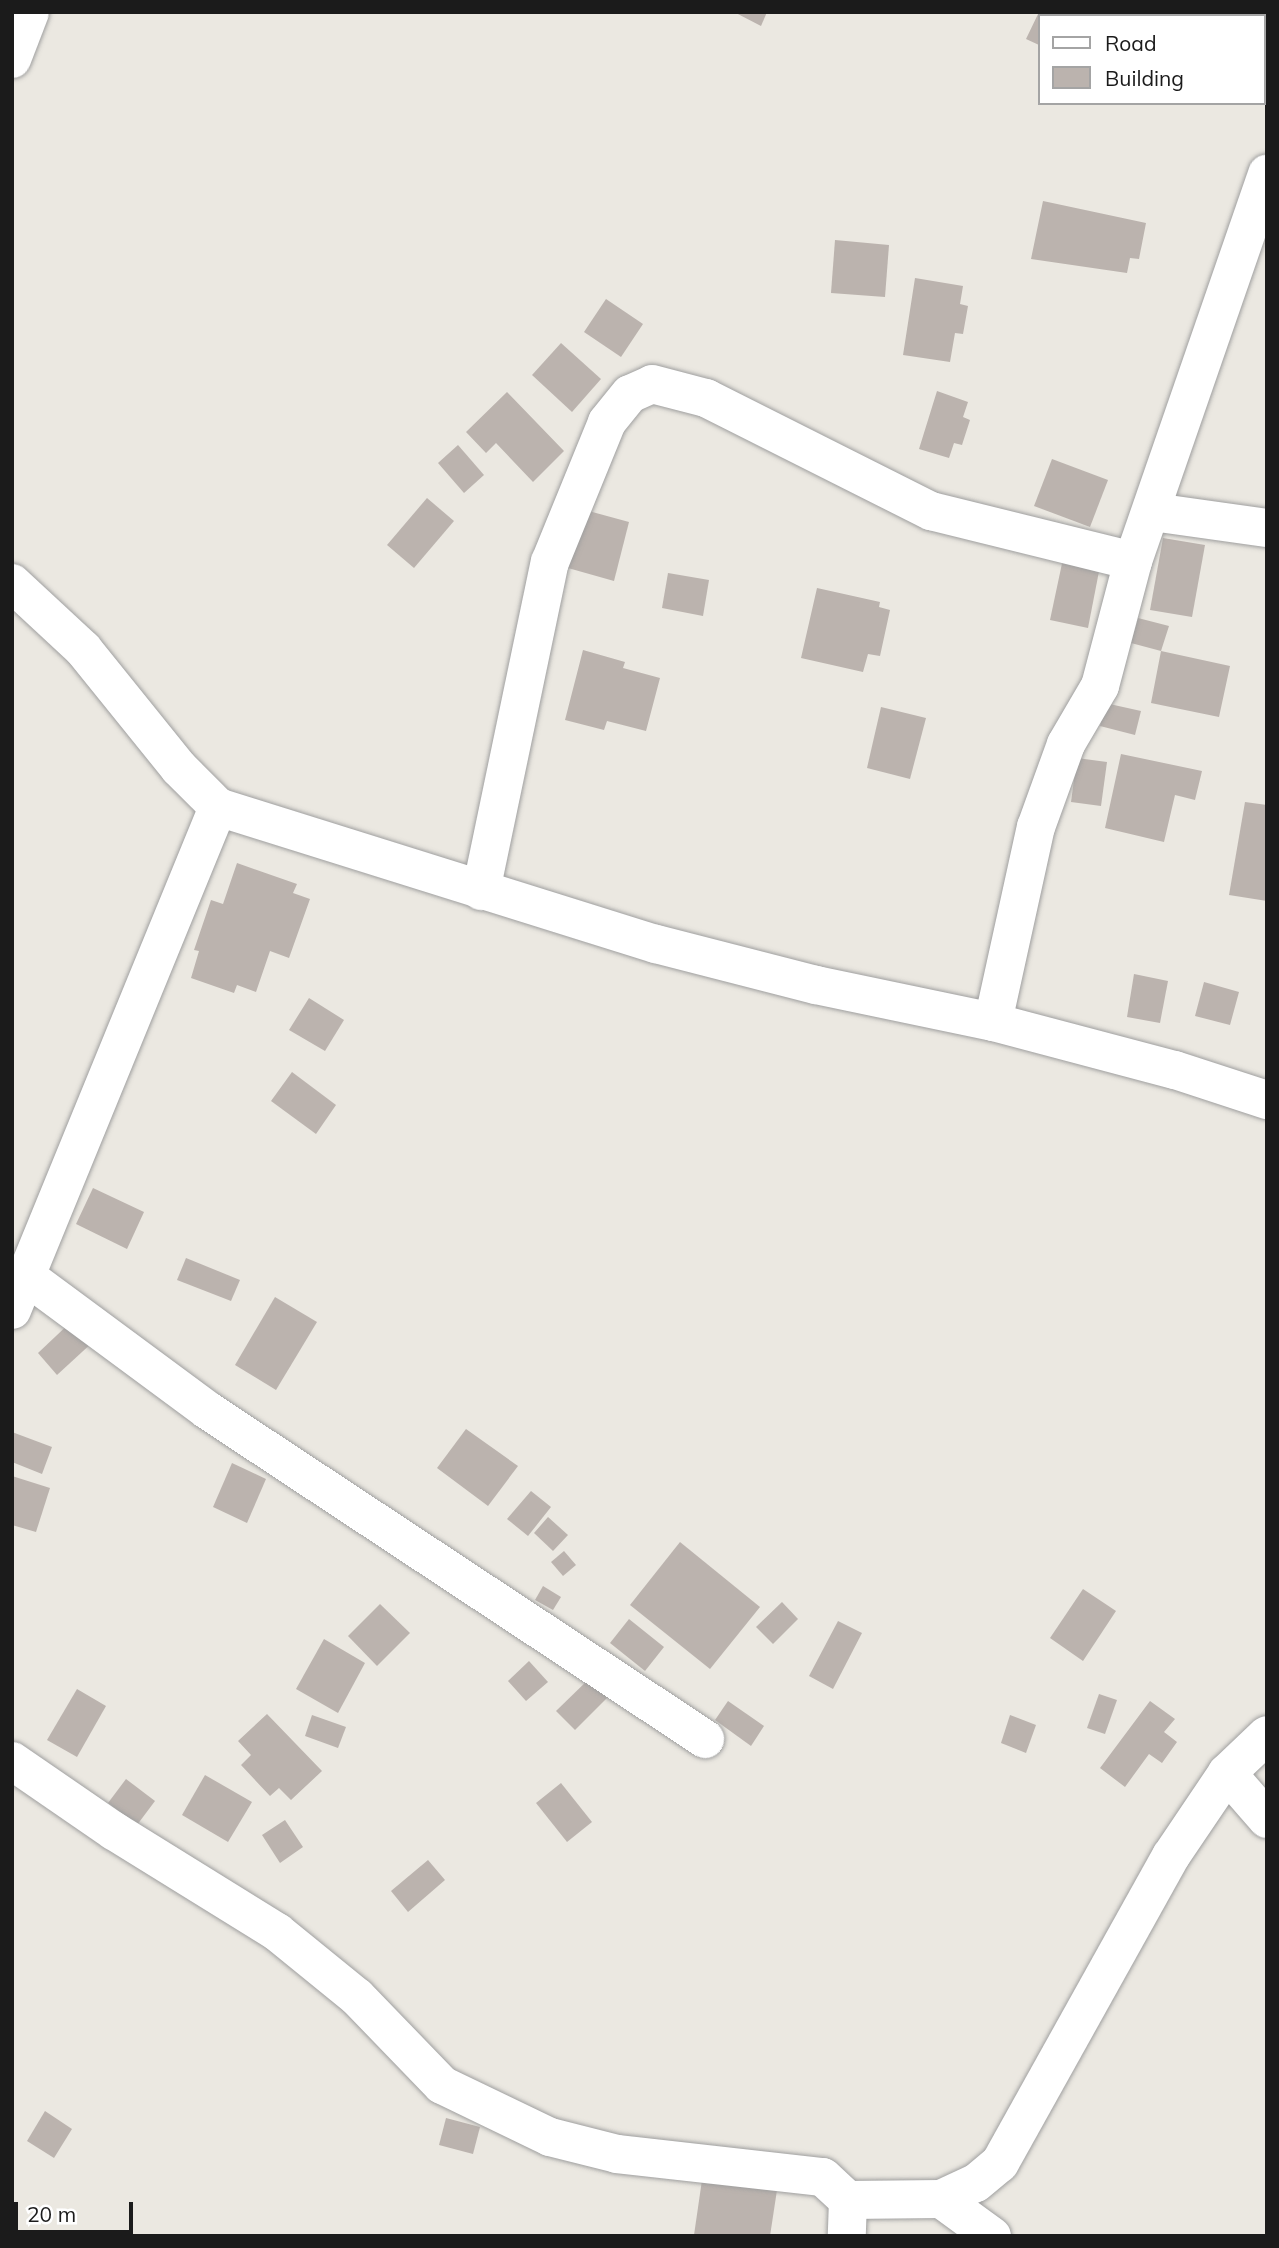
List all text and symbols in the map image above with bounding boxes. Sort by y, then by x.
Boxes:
legend [1038,14,1265,105]
text: Road [1105,30,1156,56]
text: Building [1105,65,1184,91]
scale bar [18,2188,136,2232]
text: 20 m [27,2201,76,2227]

